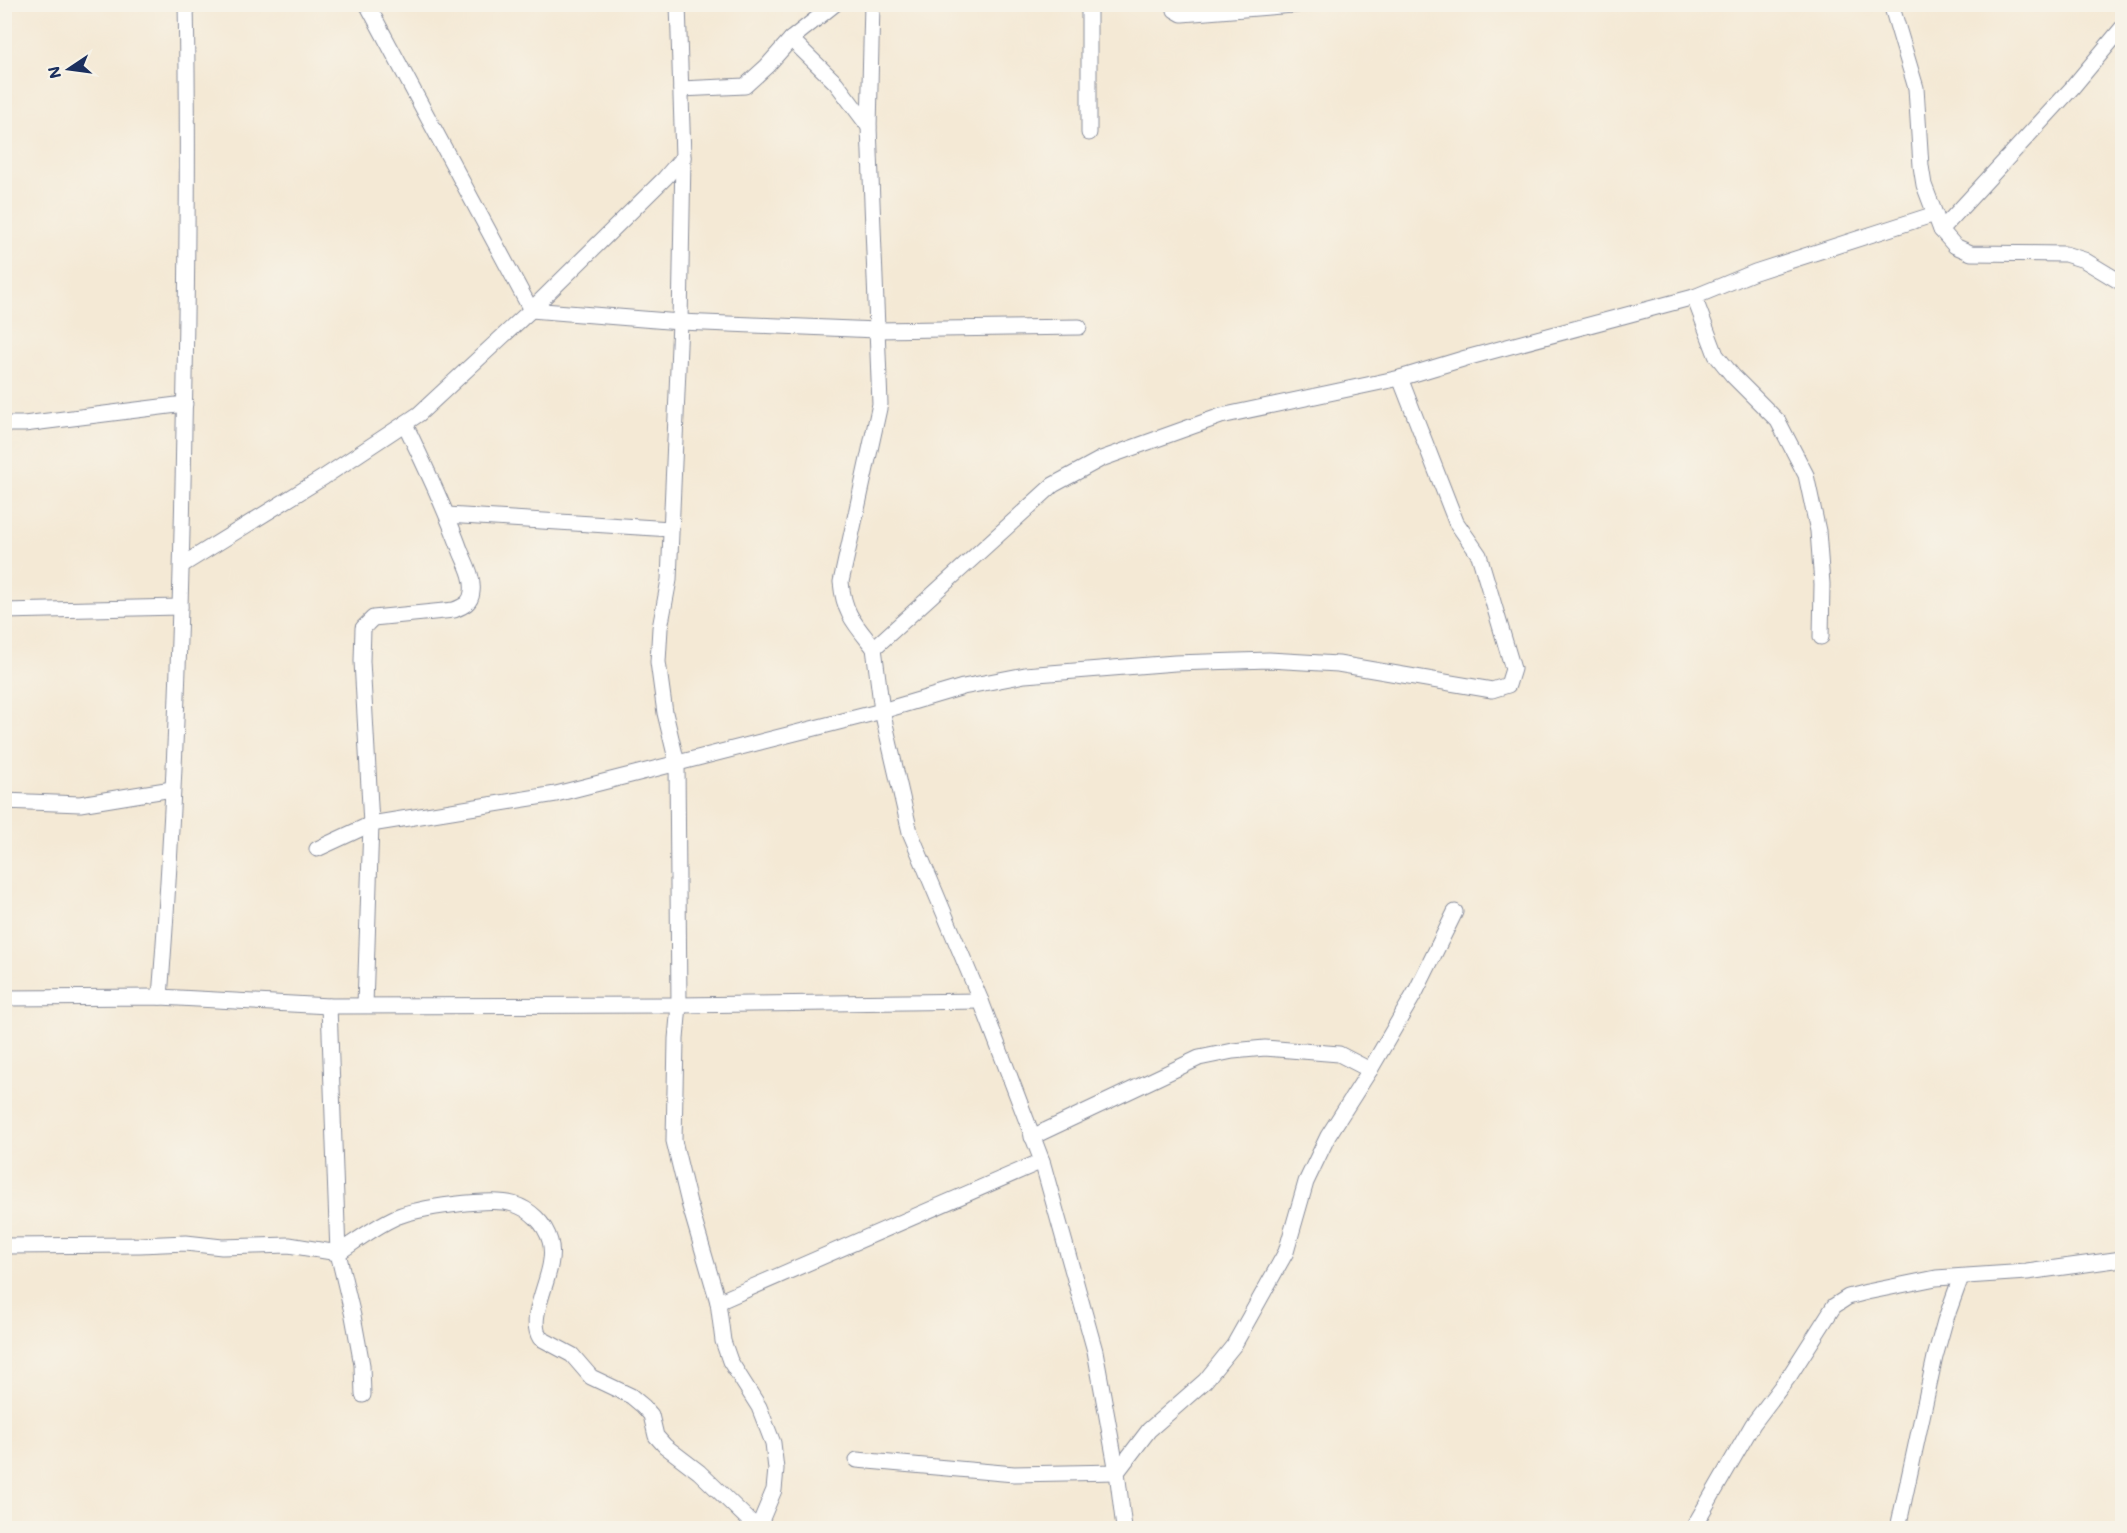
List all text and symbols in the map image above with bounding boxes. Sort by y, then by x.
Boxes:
north arrow [39,39,99,99]
text: N [42,64,65,81]

